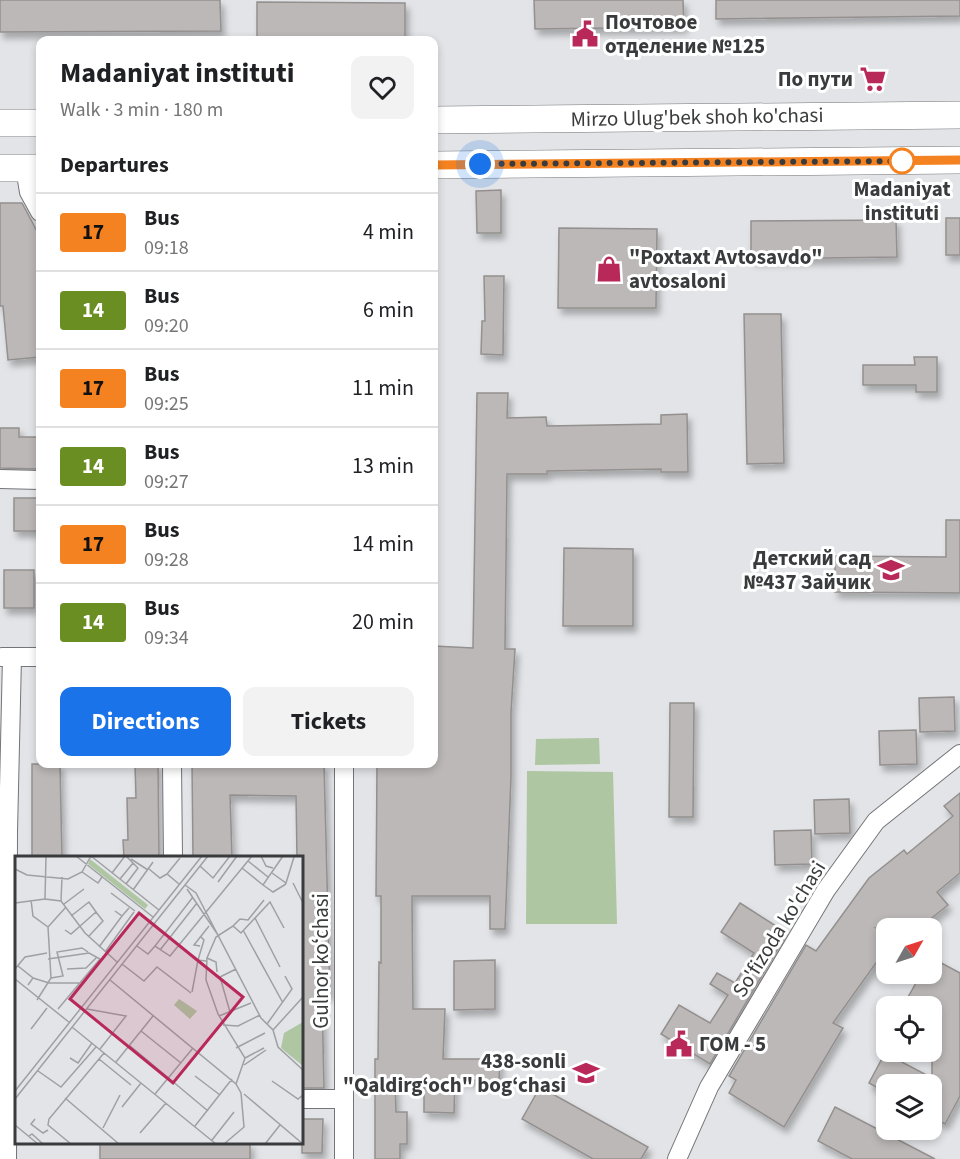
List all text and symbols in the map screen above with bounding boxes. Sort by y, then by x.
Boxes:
place label: Почтовое отделение №125 [605,7,765,61]
public building icon: Почтовое отделение №125 [570,19,600,49]
text: Madaniyat instituti [60,53,294,93]
button: heart [351,56,414,119]
place label: По пути [778,64,853,94]
supermarket icon: По пути [858,64,888,94]
text: Walk · 3 min · 180 m [60,96,223,124]
street label: Mirzo Ulug'bek shoh ko'chasi [570,100,824,134]
marker: Madaniyat instituti [889,148,915,174]
text: Departures [60,149,169,181]
your location [465,149,495,179]
place label: Madaniyat instituti [853,174,951,228]
text: Bus [144,202,180,234]
text: 4 min [363,216,414,248]
text: 17 [82,217,104,247]
text: 09:18 [144,234,189,262]
place label: "Poxtaxt Avtosavdo" avtosaloni [629,242,822,296]
shop icon: "Poxtaxt Avtosavdo" avtosaloni [594,254,624,284]
text: Bus [144,280,180,312]
text: 6 min [363,294,414,326]
text: 14 [82,295,104,325]
text: 09:20 [144,312,189,340]
text: Bus [144,358,180,390]
text: 11 min [352,372,414,404]
text: 17 [82,373,104,403]
text: 09:25 [144,390,189,418]
text: Bus [144,436,180,468]
text: 13 min [352,450,414,482]
text: 14 [82,451,104,481]
text: 09:27 [144,468,189,496]
text: Bus [144,514,180,546]
text: 14 min [352,528,414,560]
text: 17 [82,529,104,559]
place label: Детский сад №437 Зайчик [743,543,872,597]
text: 09:28 [144,546,189,574]
school or university icon: Детский сад №437 Зайчик [876,555,906,585]
text: Bus [144,592,180,624]
text: 20 min [352,606,414,638]
text: 14 [82,607,104,637]
text: 09:34 [144,624,189,652]
button: Directions [60,687,231,756]
button: Tickets [243,687,414,756]
street label: So'fizoda ko'chasi [725,855,833,1003]
inset map [15,856,303,1144]
street label: Gulnor koʻchasi [306,893,336,1029]
north arrow [876,918,942,984]
map controls [876,918,942,1140]
button: locate [876,996,942,1062]
public building icon: ГОМ - 5 [664,1029,694,1059]
place label: ГОМ - 5 [699,1029,766,1059]
place label: 438-sonli "Qaldirg‘och" bog‘chasi [343,1046,566,1100]
school or university icon: 438-sonli "Qaldirg‘och" bog‘chasi [571,1058,601,1088]
button: layers [876,1074,942,1140]

